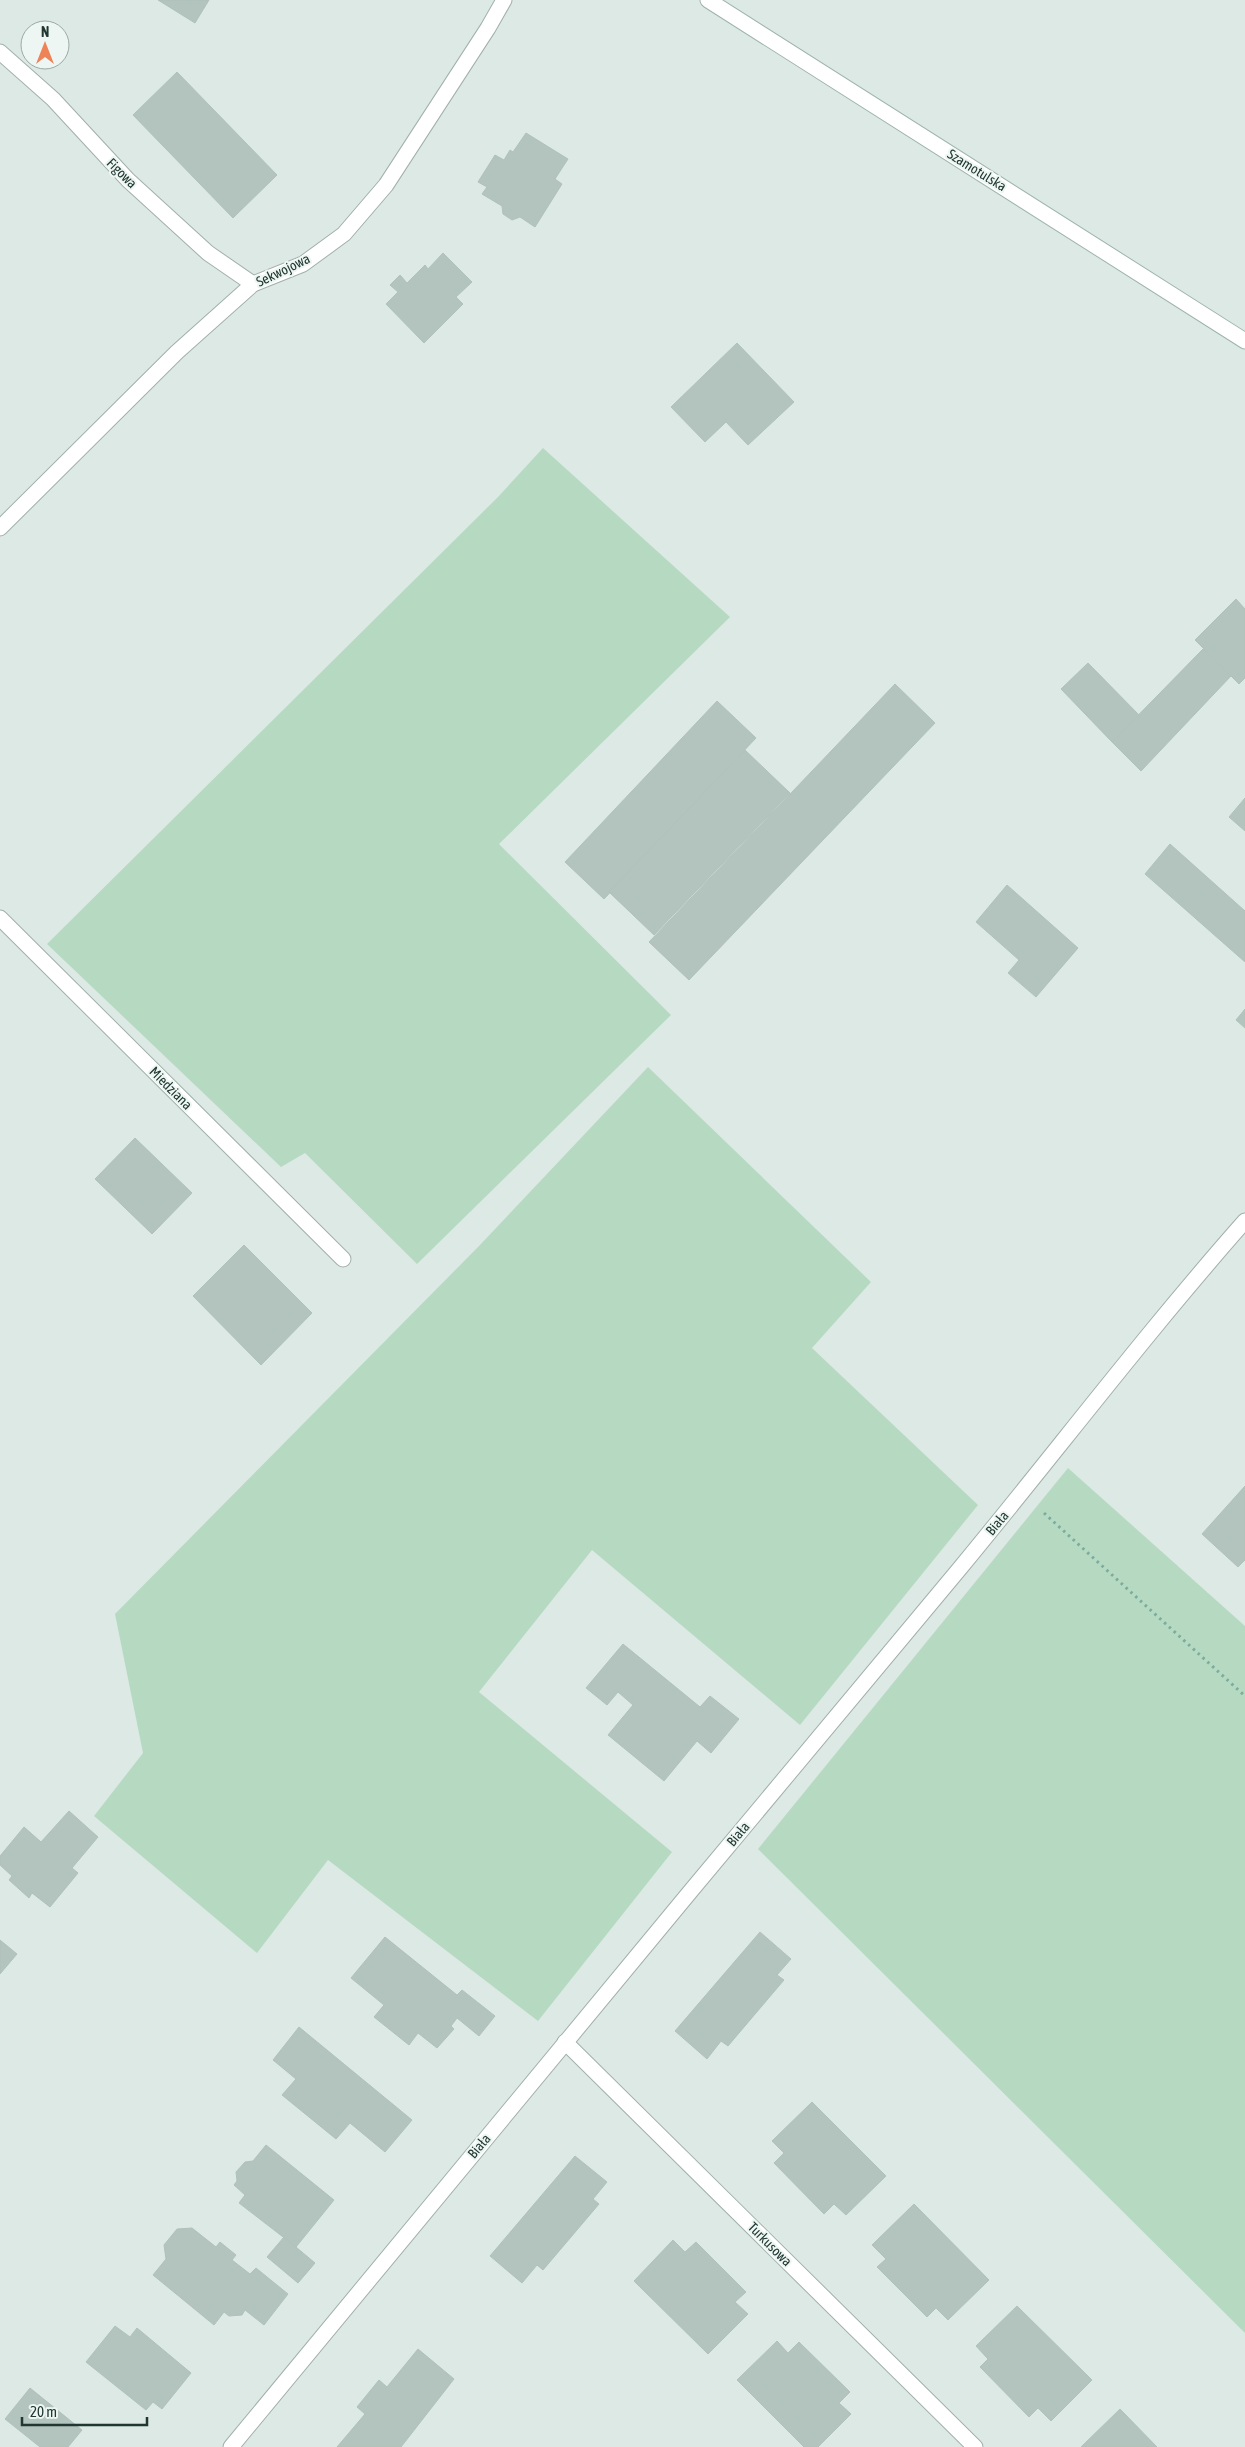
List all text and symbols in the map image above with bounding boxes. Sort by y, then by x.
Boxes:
north arrow [20,20,70,70]
text: N [41,24,49,40]
street label: Szamotulska [945,146,1009,194]
street label: Figowa [104,155,140,191]
street label: Sekwojowa [254,250,312,290]
street label: Miedziana [146,1063,196,1113]
street label: Biała [982,1508,1012,1538]
street label: Biała [723,1819,753,1849]
street label: Biała [464,2131,494,2161]
street label: Turkusowa [745,2219,795,2269]
scale bar [22,2394,148,2426]
text: 20 m [30,2403,57,2420]

